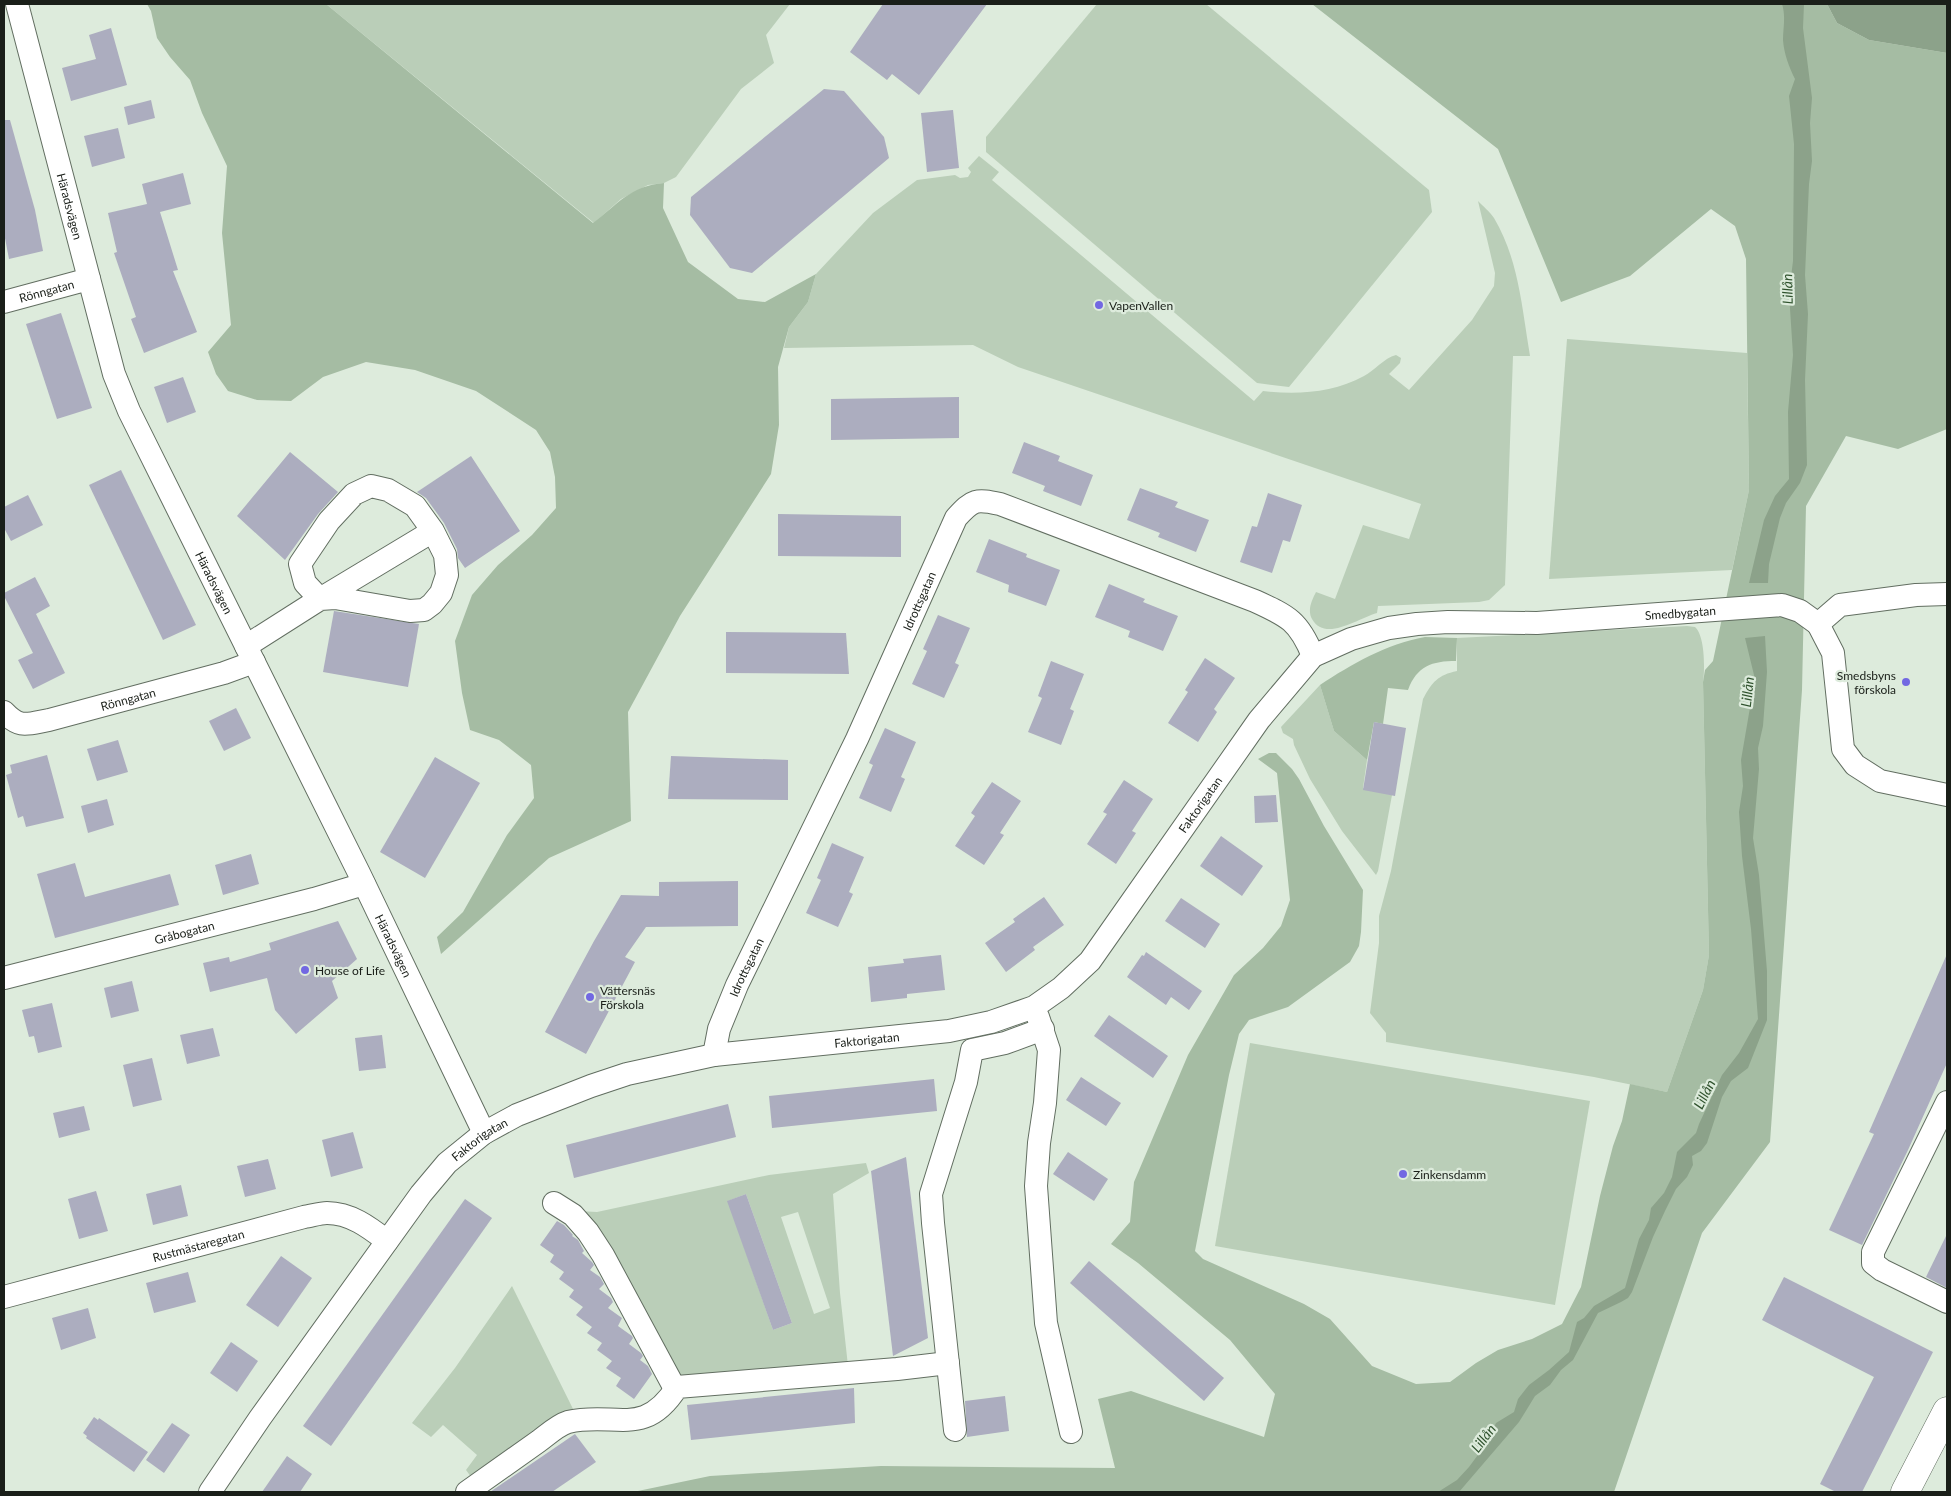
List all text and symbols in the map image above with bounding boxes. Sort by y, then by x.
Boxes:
street label: Häradsvägen [54,171,86,241]
water label: Lillån [1778,273,1796,305]
street label: Rönngatan [17,276,76,305]
place label: VapenVallen [1109,298,1173,313]
marker: VapenVallen [1093,299,1105,311]
street label: Häradsvägen [192,549,236,616]
street label: Idrottsgatan [899,569,939,633]
street label: Smedbygatan [1644,602,1716,623]
place label: Smedsbyns förskola [1837,668,1896,697]
water label: Lillån [1737,676,1757,708]
marker: Smedsbyns förskola [1900,676,1912,688]
street label: Rönngatan [99,684,157,713]
street label: Faktorigatan [1175,773,1225,835]
street label: Häradsvägen [372,912,415,980]
street label: Gråbogatan [153,917,216,947]
street label: Idrottsgatan [726,935,766,999]
place label: House of Life [315,963,385,978]
marker: House of Life [299,964,311,976]
place label: Vättersnäs Förskola [600,983,655,1012]
marker: Vättersnäs Förskola [584,991,596,1003]
street label: Faktorigatan [834,1029,900,1050]
water label: Lillån [1689,1076,1719,1112]
street label: Faktorigatan [448,1114,510,1164]
place label: Zinkensdamm [1413,1167,1486,1182]
marker: Zinkensdamm [1397,1168,1409,1180]
street label: Rustmästaregatan [151,1226,246,1265]
water label: Lillån [1467,1421,1499,1455]

